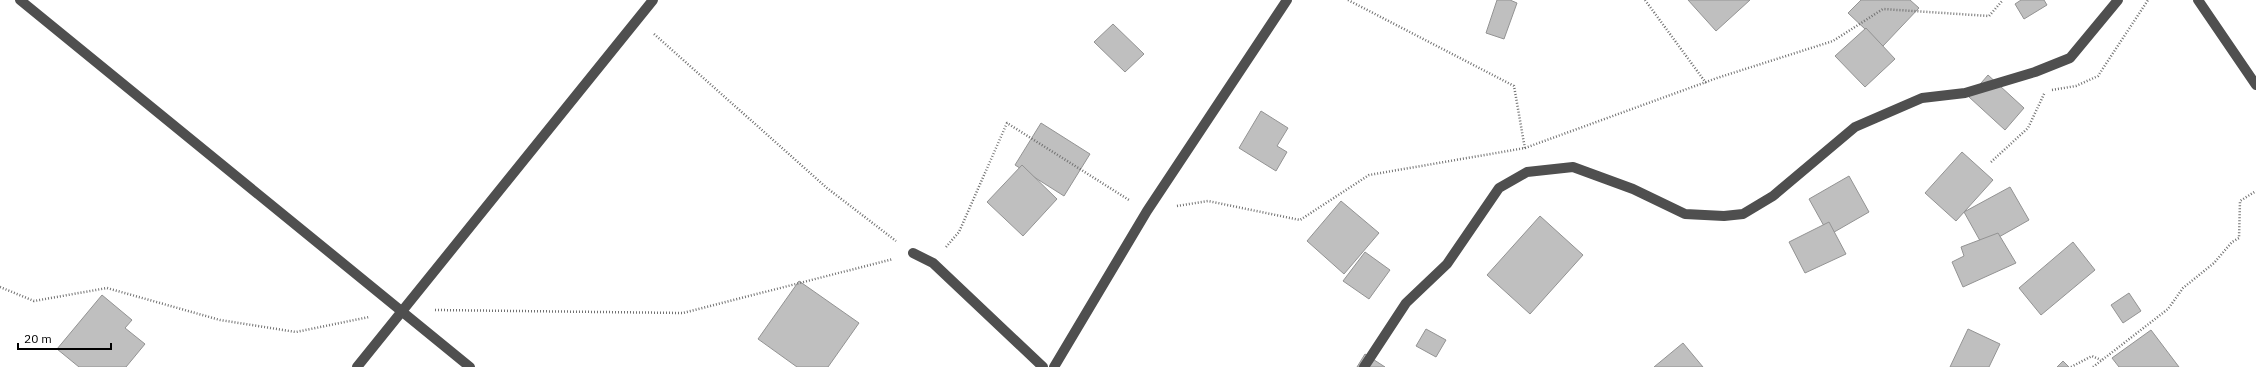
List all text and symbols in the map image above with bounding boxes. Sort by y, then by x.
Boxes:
scale bar [18,325,111,351]
text: 20 m [24,331,52,346]

